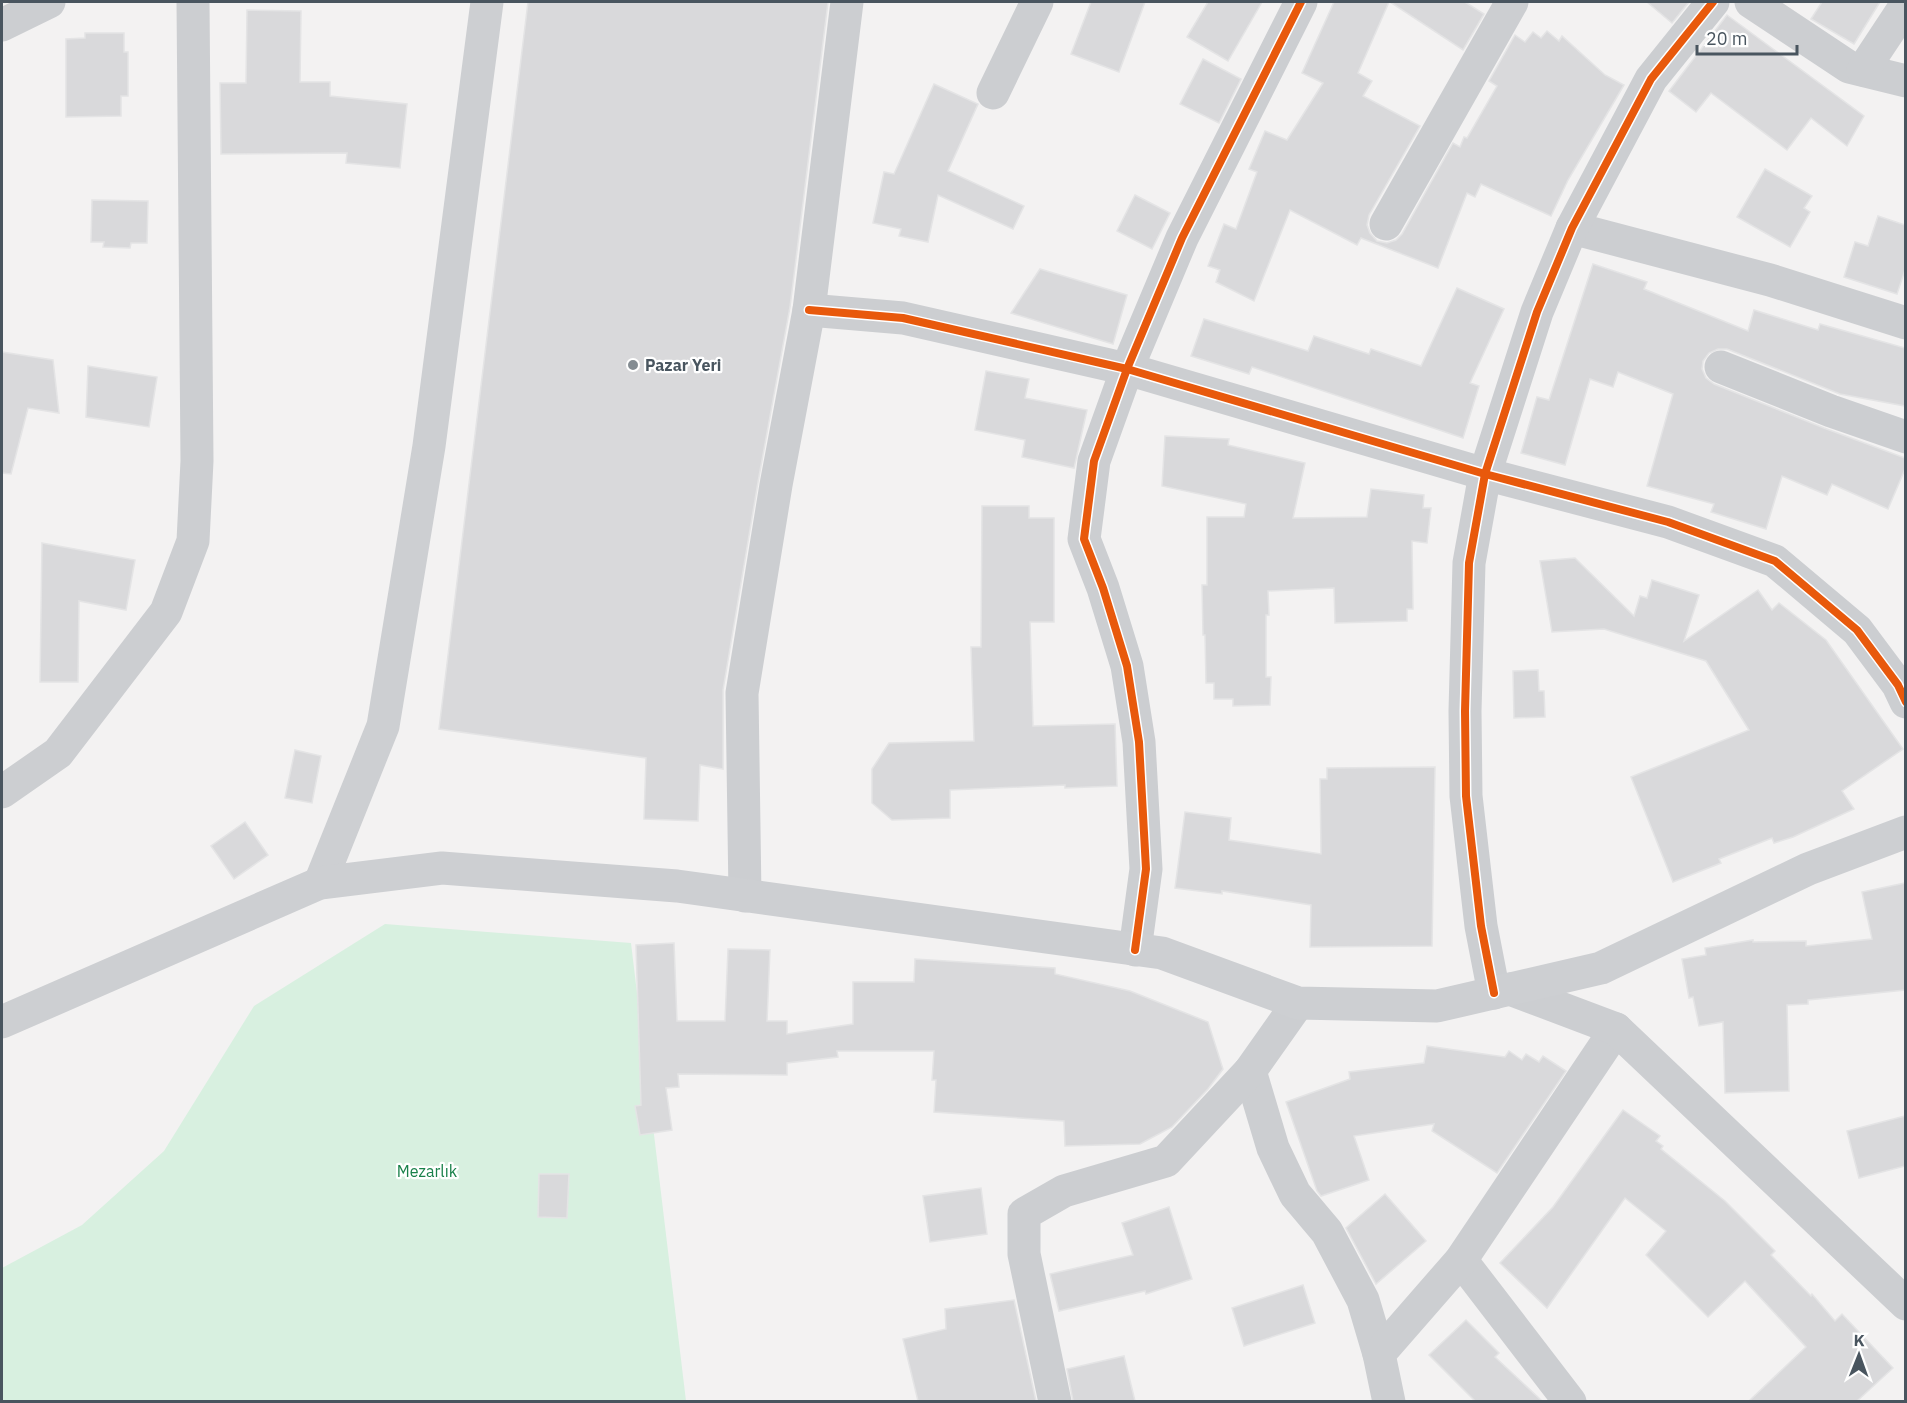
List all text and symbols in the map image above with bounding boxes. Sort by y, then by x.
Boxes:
scale bar [1697,18,1798,56]
text: 20 m [1706,27,1748,50]
place label: Pazar Yeri [645,355,721,375]
marker: Pazar Yeri [626,358,640,372]
park label: Mezarlık [397,1161,458,1181]
north arrow [1829,1325,1889,1385]
text: K [1854,1330,1865,1350]

